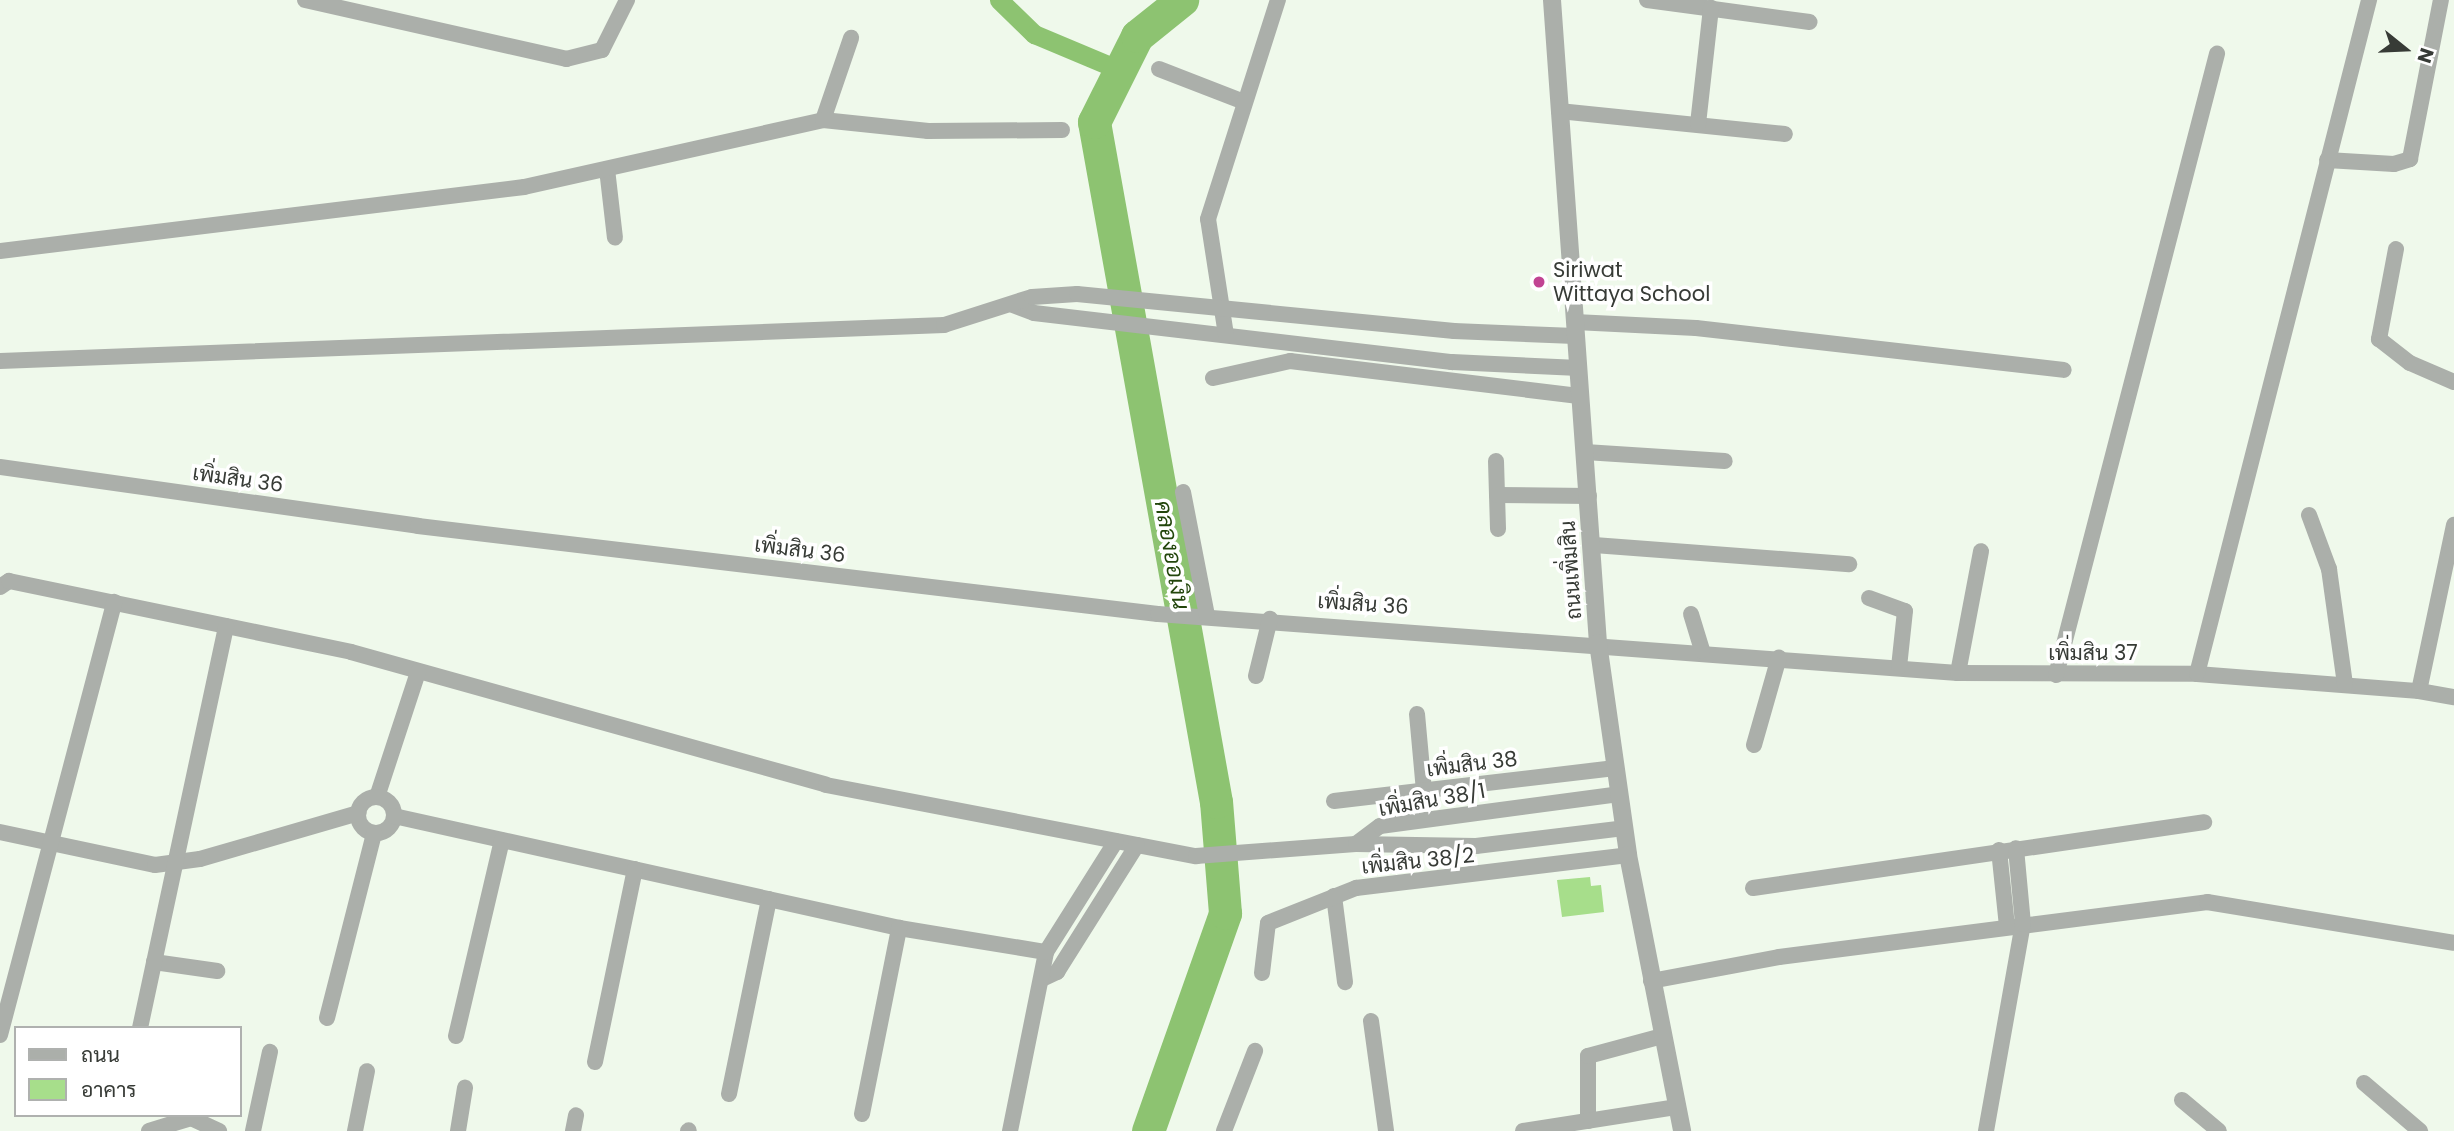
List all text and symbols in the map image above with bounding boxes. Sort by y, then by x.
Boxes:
north arrow [2370,14,2440,84]
text: N [2410,45,2440,67]
place label: Siriwat Wittaya School [1553,257,1710,307]
marker: Siriwat Wittaya School [1531,274,1547,290]
street label: เพิ่มสิน 36 [191,460,285,498]
water label: คลองออเงิน [1149,498,1195,612]
street label: ถนนเพิ่มสิน [1555,520,1587,620]
street label: เพิ่มสิน 36 [753,532,847,568]
street label: เพิ่มสิน 36 [1317,588,1409,620]
street label: เพิ่มสิน 37 [2048,640,2138,666]
street label: เพิ่มสิน 38 [1425,746,1519,782]
street label: เพิ่มสิน 38/1 [1377,778,1487,822]
street label: เพิ่มสิน 38/2 [1360,843,1476,879]
legend [14,1026,242,1117]
text: ถนน [81,1040,120,1069]
text: อาคาร [81,1075,137,1104]

